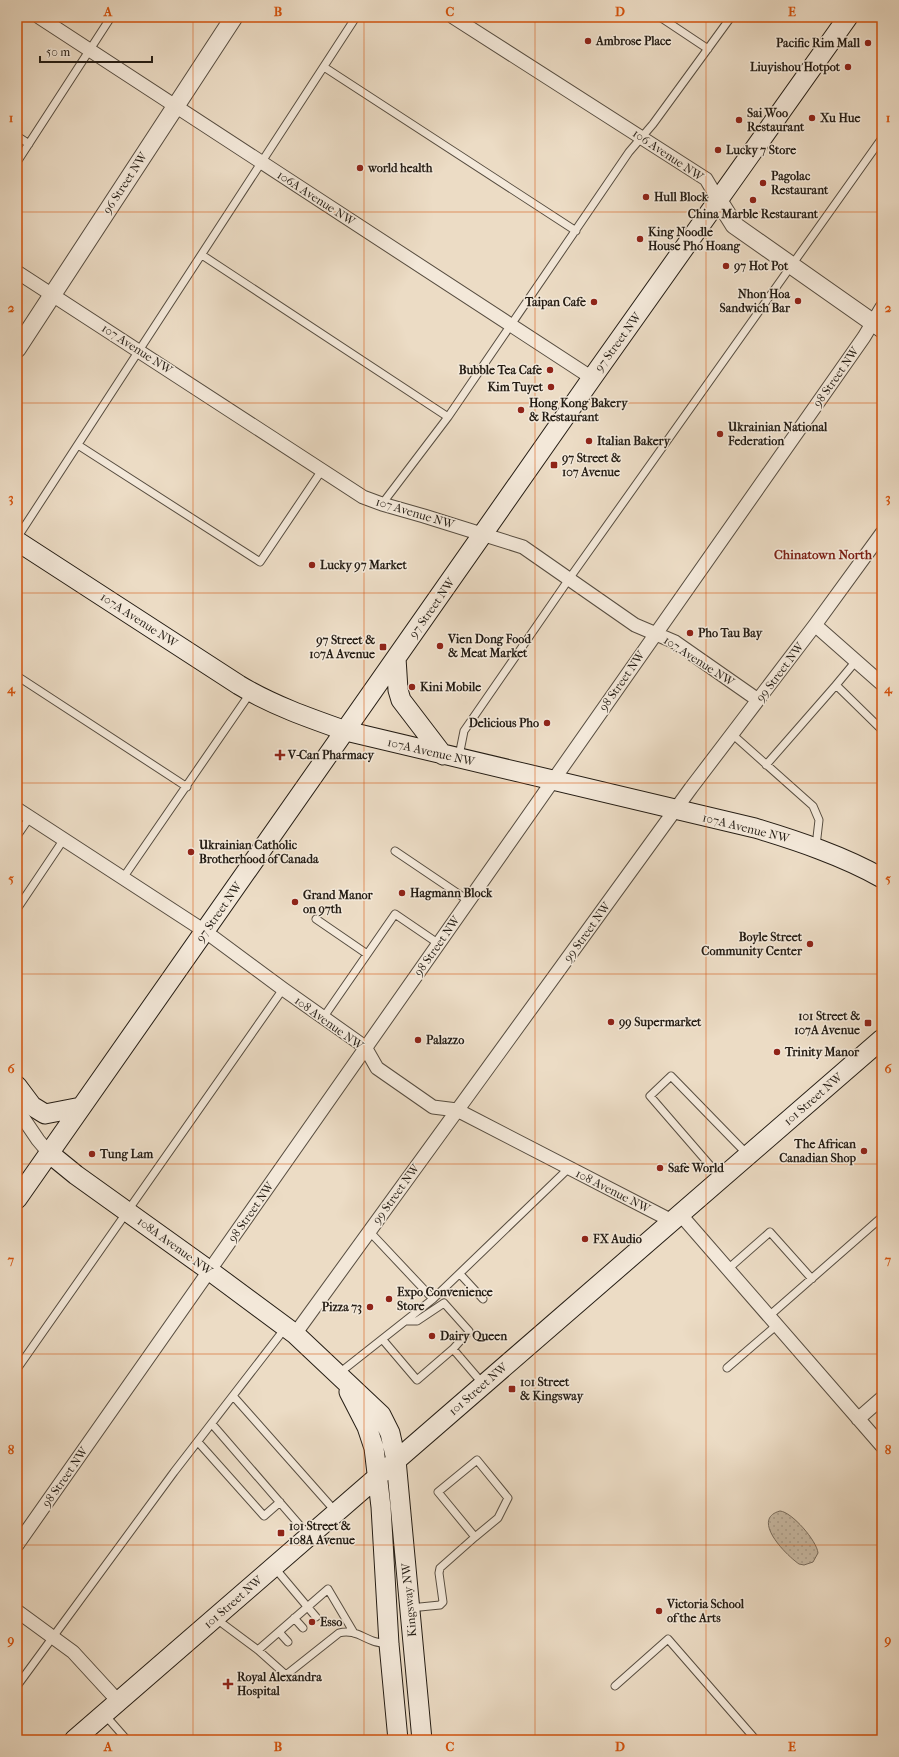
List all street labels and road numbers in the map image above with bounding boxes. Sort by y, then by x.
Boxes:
street label: 106 Avenue NW [630,126,707,184]
street label: 96 Street NW [100,149,151,216]
street label: 106A Avenue NW [274,168,359,229]
street label: 97 Street NW [592,309,645,374]
street label: 107 Avenue NW [99,321,176,378]
street label: 98 Street NW [810,343,863,410]
street label: 107 Avenue NW [374,494,457,532]
street label: 97 Street NW [406,574,458,641]
street label: 107A Avenue NW [98,590,181,651]
street label: 107 Avenue NW [661,633,738,690]
street label: 99 Street NW [753,639,807,704]
street label: 98 Street NW [596,647,649,714]
street label: 107A Avenue NW [386,735,477,769]
street label: 107A Avenue NW [701,810,792,846]
street label: 97 Street NW [193,878,245,945]
street label: 99 Street NW [561,898,614,965]
street label: 98 Street NW [411,912,464,979]
street label: 108 Avenue NW [292,993,367,1053]
street label: 101 Street NW [781,1069,846,1128]
street label: 99 Street NW [370,1160,423,1227]
street label: 108 Avenue NW [573,1166,654,1216]
street label: 98 Street NW [225,1178,278,1245]
street label: 108A Avenue NW [135,1214,216,1279]
street label: 101 Street NW [446,1359,511,1418]
street label: 98 Street NW [39,1443,92,1510]
street label: Kingsway NW [399,1561,419,1637]
street label: 101 Street NW [201,1572,266,1631]

